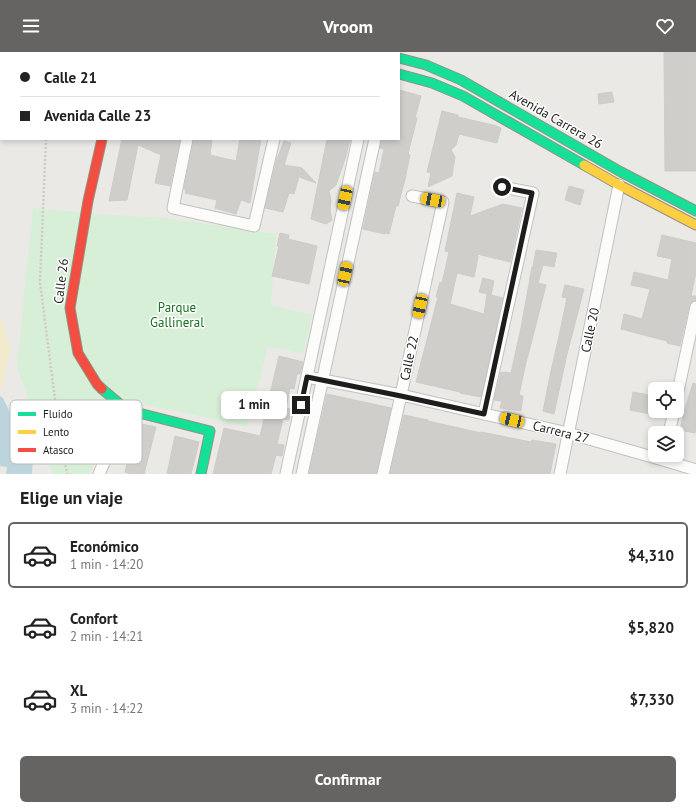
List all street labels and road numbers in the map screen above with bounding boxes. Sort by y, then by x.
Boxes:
street label: Avenida Carrera 26 [506,85,606,153]
street label: Calle 26 [50,257,72,305]
street label: Calle 20 [577,306,603,354]
street label: Calle 22 [396,334,422,382]
street label: Carrera 27 [531,417,591,447]

